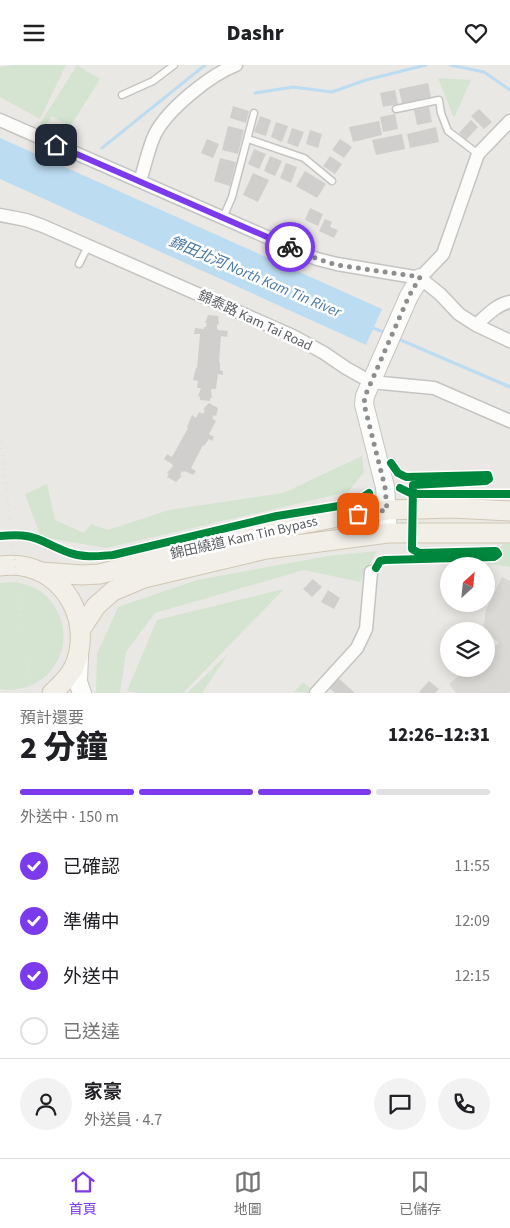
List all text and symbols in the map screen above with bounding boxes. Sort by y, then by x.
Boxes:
text: Dashr [226,17,284,49]
icon: menu [20,19,48,47]
icon: heart [462,19,490,47]
pin [35,124,77,166]
icon: home [42,131,70,159]
courier [265,222,315,272]
water label: 錦田北河 North Kam Tin River [166,231,345,323]
icon: bike [276,233,304,261]
street label: 錦泰路 Kam Tai Road [194,286,316,356]
pin [337,493,379,535]
icon: bag [344,500,372,528]
street label: 錦田繞道 Kam Tin Bypass [168,511,320,565]
north arrow [440,557,495,613]
map controls [440,557,495,677]
button: layers [440,622,495,677]
text: 預計還要 [20,707,84,729]
text: 12:26–12:31 [388,722,490,749]
text: 2 分鐘 [20,725,108,771]
text: 外送中 · 150 m [20,806,119,828]
icon: check [20,852,48,880]
text: 已確認 [63,854,120,881]
text: 11:55 [454,855,490,877]
icon: check [20,907,48,935]
text: 準備中 [63,909,120,936]
text: 12:09 [454,910,490,932]
icon: check [20,962,48,990]
text: 外送中 [63,964,120,991]
text: 12:15 [454,965,490,987]
text: 已送達 [63,1019,120,1046]
button: person [20,1078,72,1130]
button: chat [374,1078,426,1130]
button: phone [438,1078,490,1130]
text: 家豪 [84,1079,122,1106]
text: 外送員 · 4.7 [84,1109,162,1131]
tab: 首頁 [69,1168,97,1220]
tab: 地圖 [234,1168,262,1220]
tab: 已儲存 [399,1168,441,1220]

